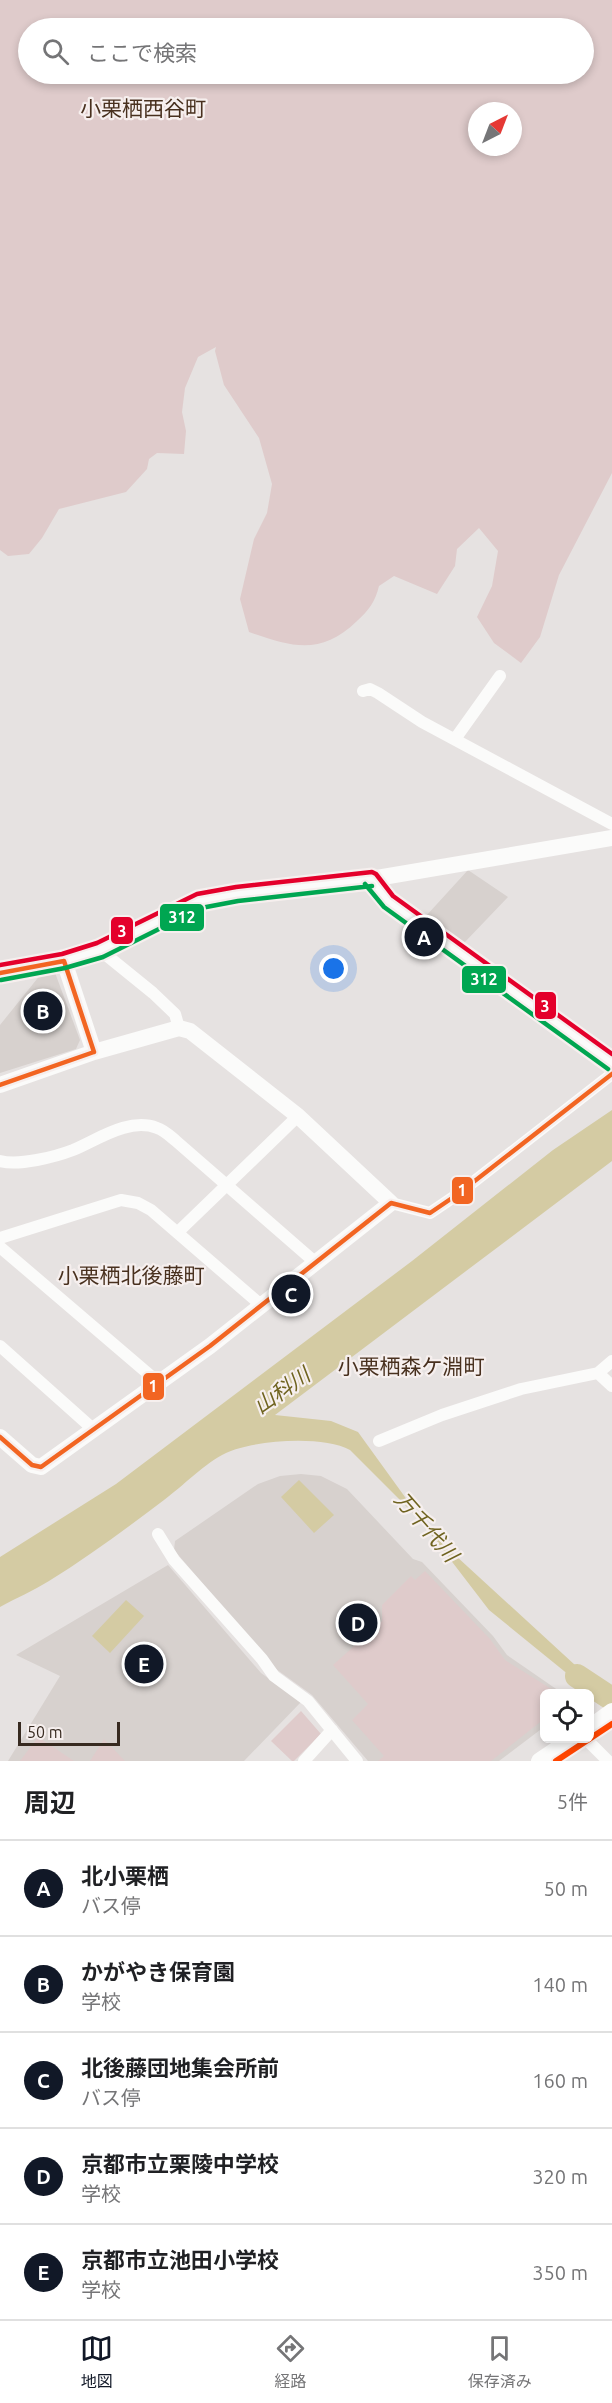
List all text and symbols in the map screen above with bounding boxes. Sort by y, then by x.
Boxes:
search box [18,18,594,84]
icon: search [39,35,72,68]
text: ここで検索 [87,40,197,65]
district label: 小栗栖西谷町 [80,96,206,120]
north arrow [468,102,522,156]
line badge: 312 [159,903,205,932]
text: 312 [168,908,196,926]
pin: A [404,914,444,960]
line badge: 3 [110,916,134,945]
text: 3 [117,922,127,940]
your location [319,954,348,983]
line badge: 312 [461,965,507,994]
text: 312 [470,970,498,988]
pin: B [24,988,63,1034]
line badge: 3 [534,991,557,1020]
text: 3 [540,997,550,1015]
line badge: 1 [451,1176,474,1205]
text: 1 [457,1181,467,1199]
district label: 小栗栖北後藤町 [58,1263,205,1287]
pin: C [272,1272,310,1316]
district label: 小栗栖森ケ淵町 [338,1354,485,1378]
water label: 山科川 [249,1361,316,1418]
line badge: 1 [142,1372,165,1401]
text: 1 [148,1377,158,1395]
water label: 万千代川 [390,1487,465,1567]
pin: D [338,1600,378,1646]
pin: E [124,1642,164,1686]
map controls [540,1689,594,1743]
button: locate [540,1689,594,1743]
scale bar [18,1719,120,1746]
text: 50 m [27,1723,63,1741]
text: 周辺 [24,1788,76,1817]
text: 5件 [557,1790,588,1813]
text: 北小栗栖 [81,1863,169,1888]
text: A [36,1877,51,1900]
text: 50 m [544,1877,588,1900]
text: バス停 [81,1894,141,1917]
text: かがやき保育園 [81,1959,235,1984]
text: B [37,1973,50,1996]
text: 140 m [532,1973,588,1996]
text: 学校 [81,1990,121,2013]
text: 北後藤団地集会所前 [81,2055,279,2080]
text: C [37,2069,50,2092]
text: 160 m [532,2069,588,2092]
text: バス停 [81,2086,141,2109]
text: 京都市立栗陵中学校 [81,2151,279,2176]
text: D [36,2165,51,2188]
text: 320 m [532,2165,588,2188]
text: 学校 [81,2182,121,2205]
text: 京都市立池田小学校 [81,2247,279,2272]
text: E [38,2261,49,2284]
text: 350 m [532,2261,588,2284]
text: 学校 [81,2278,121,2301]
tab: 地図 [80,2332,113,2392]
tab: 経路 [274,2332,307,2392]
tab: 保存済み [468,2332,532,2392]

